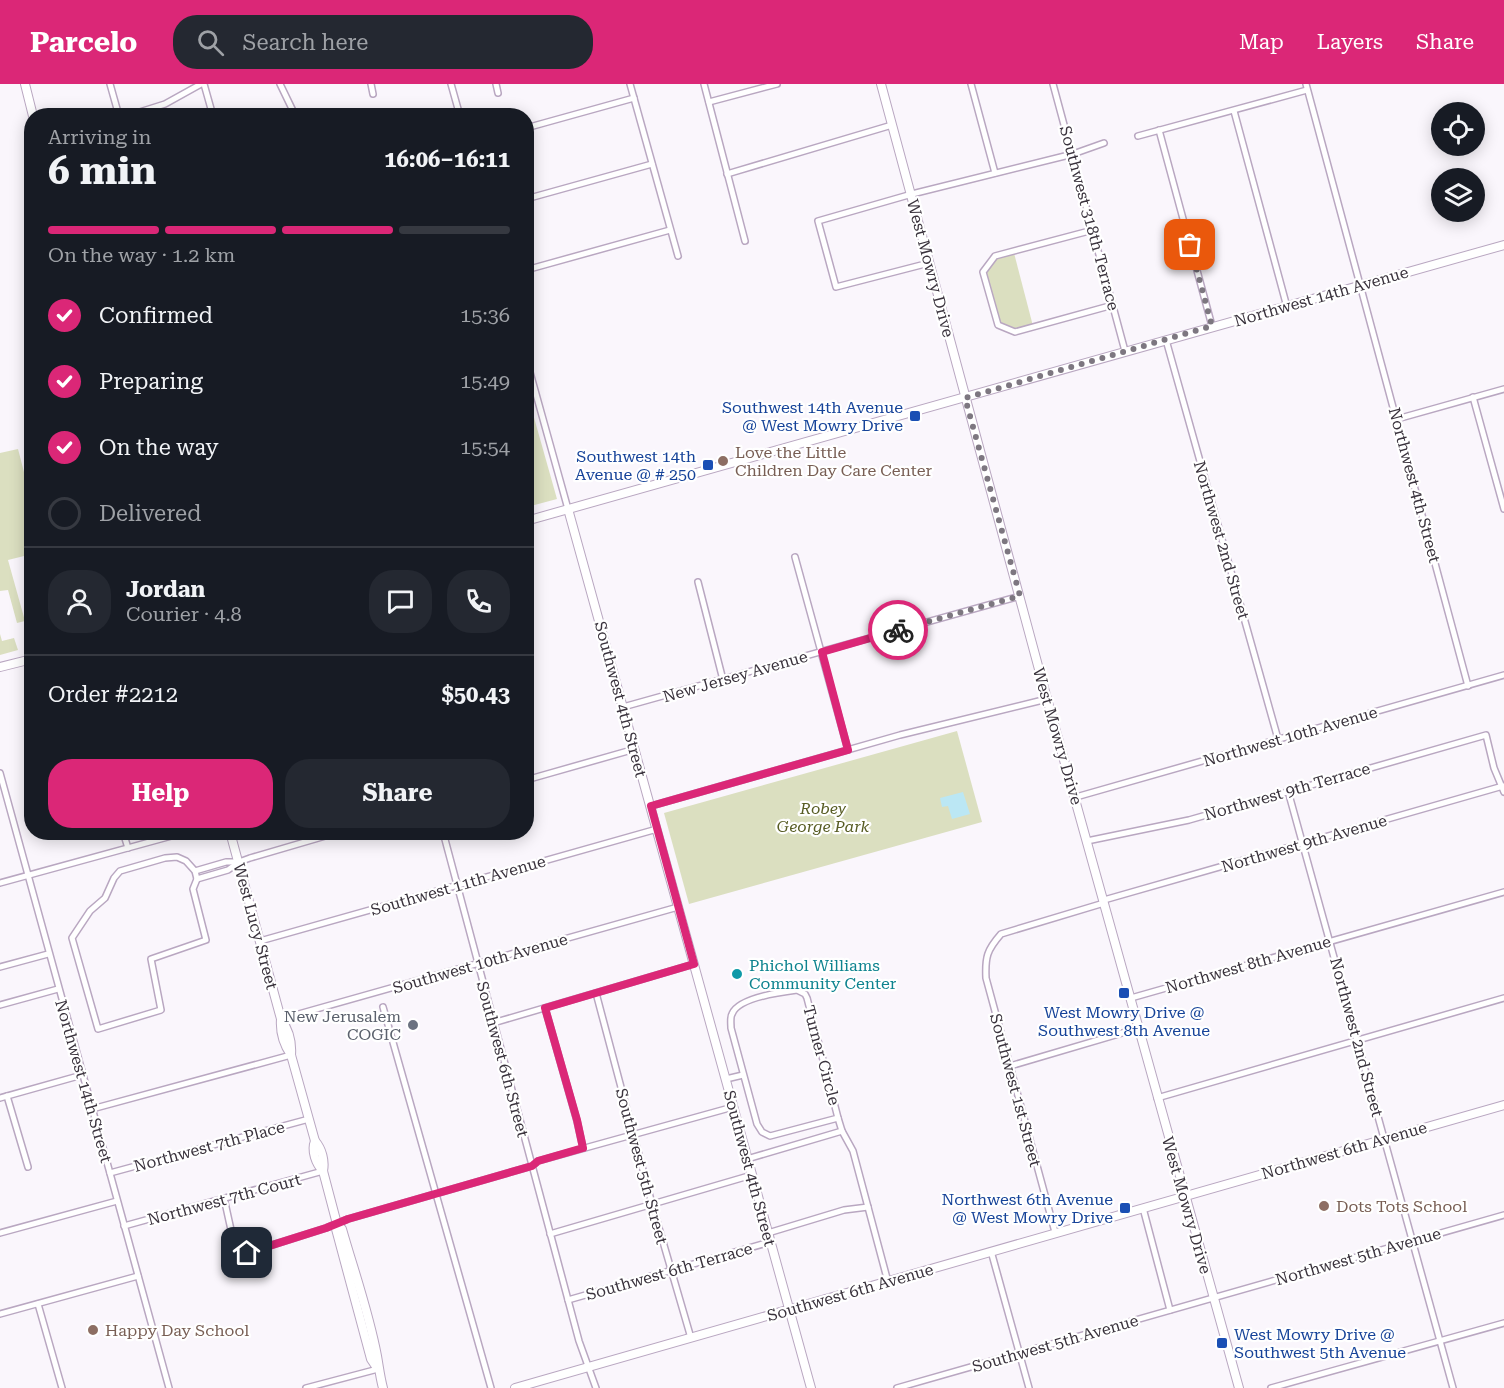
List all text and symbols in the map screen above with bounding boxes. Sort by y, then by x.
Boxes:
search box [173,15,593,69]
text: Parcelo [30,26,137,59]
icon: search [194,26,227,59]
text: Search here [242,30,368,55]
text: Map [1239,30,1284,54]
text: Layers [1317,30,1383,54]
text: Share [1416,30,1474,54]
map controls [1431,102,1485,222]
button: locate [1431,102,1485,156]
street label: Southwest 318th Terrace [1056,124,1123,313]
text: Arriving in [48,125,151,149]
text: 16:06–16:11 [384,147,510,172]
text: 6 min [48,148,156,194]
button: layers [1431,168,1485,222]
street label: West Mowry Drive [903,197,958,339]
pin [1164,219,1215,270]
icon: bag [1173,228,1206,261]
text: On the way · 1.2 km [48,243,235,267]
street label: Northwest 14th Avenue [1232,262,1411,330]
icon: check [48,299,81,332]
text: Confirmed [99,303,213,328]
text: 15:36 [460,303,510,327]
icon: check [48,365,81,398]
text: Preparing [99,369,203,394]
text: 15:49 [460,369,510,393]
place label: Southwest 14th Avenue @ West Mowry Drive [722,398,903,435]
street label: Northwest 4th Street [1385,405,1444,565]
marker: Southwest 14th Avenue @ West Mowry Drive [908,409,922,423]
icon: check [48,431,81,464]
text: On the way [99,435,219,460]
text: 15:54 [460,435,510,459]
place label: Love the Little Children Day Care Center [735,443,932,480]
place label: Southwest 14th Avenue @ # 250 [575,447,696,484]
marker: Love the Little Children Day Care Center [716,454,730,468]
marker: Southwest 14th Avenue @ # 250 [701,458,715,472]
street label: Northwest 2nd Street [1190,459,1253,622]
text: Delivered [99,501,201,526]
button: person [48,570,111,633]
button: chat [369,570,432,633]
button: phone [447,570,510,633]
text: Jordan [126,577,205,602]
courier [868,600,928,660]
text: Courier · 4.8 [126,602,242,626]
icon: bike [882,614,915,647]
street label: Southwest 4th Street [591,619,650,779]
street label: New Jersey Avenue [661,647,810,706]
street label: West Mowry Drive [1029,665,1086,807]
text: Order #2212 [48,682,178,707]
text: $50.43 [441,682,510,707]
street label: Northwest 10th Avenue [1201,702,1380,770]
button: Help [48,759,273,828]
button: Share [285,759,510,828]
street label: Northwest 9th Terrace [1202,759,1372,824]
park label: Robey George Park [777,799,870,836]
street label: Northwest 9th Avenue [1219,811,1389,876]
street label: Southwest 11th Avenue [368,851,548,920]
street label: West Lucy Street [229,861,282,992]
street label: Southwest 10th Avenue [390,929,570,998]
street label: Northwest 8th Avenue [1163,932,1333,997]
street label: Northwest 2nd Street [1326,955,1387,1119]
place label: Phichol Williams Community Center [749,956,897,993]
marker: Phichol Williams Community Center [730,967,744,981]
street label: Southwest 6th Street [473,979,532,1139]
marker: West Mowry Drive @ Southwest 8th Avenue [1117,986,1131,1000]
street label: Northwest 14th Street [51,997,116,1165]
street label: Turner Circle [799,1003,844,1107]
place label: West Mowry Drive @ Southwest 8th Avenue [1038,1003,1210,1040]
place label: New Jerusalem COGIC [284,1007,401,1044]
street label: Southwest 1st Street [986,1011,1045,1169]
marker: New Jerusalem COGIC [406,1018,420,1032]
street label: Southwest 5th Street [612,1086,671,1246]
street label: Southwest 4th Street [720,1088,779,1248]
street label: Northwest 7th Place [132,1117,287,1176]
street label: Northwest 6th Avenue [1259,1118,1429,1183]
street label: West Mowry Drive [1158,1134,1215,1276]
street label: Northwest 7th Court [145,1170,303,1229]
place label: Northwest 6th Avenue @ West Mowry Drive [942,1190,1113,1227]
place label: Dots Tots School [1336,1197,1467,1216]
marker: Dots Tots School [1317,1199,1331,1213]
marker: Northwest 6th Avenue @ West Mowry Drive [1118,1201,1132,1215]
street label: Northwest 5th Avenue [1273,1224,1443,1289]
pin [221,1227,272,1278]
icon: home [230,1236,263,1269]
street label: Southwest 6th Terrace [584,1239,755,1304]
street label: Southwest 6th Avenue [765,1260,936,1325]
street label: Southwest 5th Avenue [970,1311,1141,1376]
place label: Happy Day School [105,1321,249,1340]
marker: Happy Day School [86,1323,100,1337]
place label: West Mowry Drive @ Southwest 5th Avenue [1234,1325,1406,1362]
marker: West Mowry Drive @ Southwest 5th Avenue [1215,1336,1229,1350]

